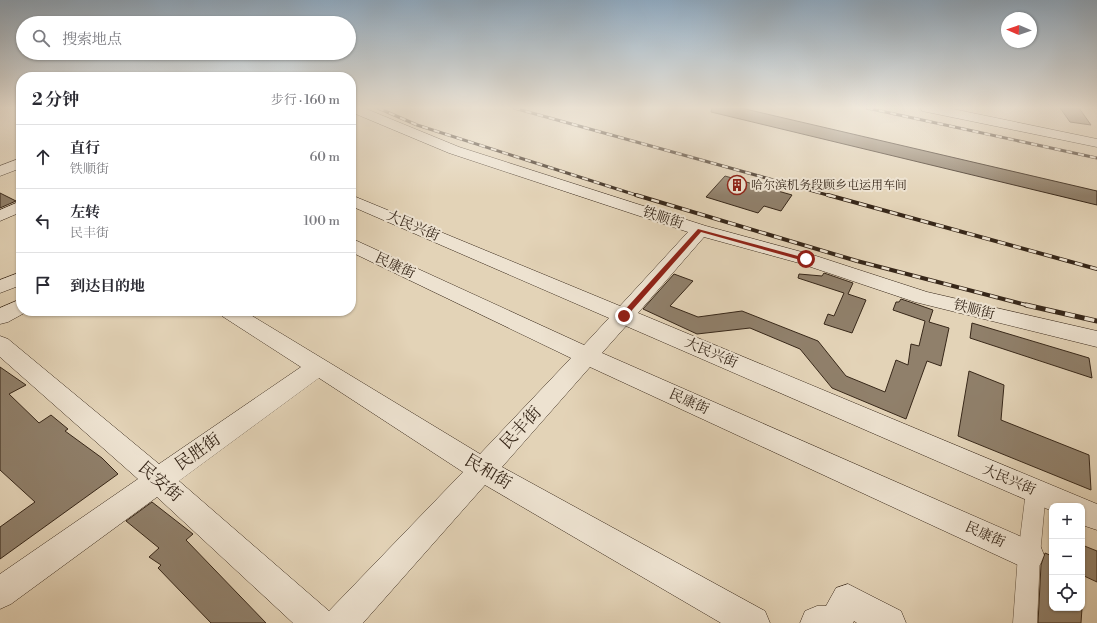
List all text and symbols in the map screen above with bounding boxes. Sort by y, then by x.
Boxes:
north arrow [1001,12,1037,48]
search box [16,16,356,60]
icon: search [30,27,52,49]
text: 搜索地点 [62,30,122,49]
text: 2 分钟 [32,89,79,111]
text: 步行 · 160 m [271,92,340,108]
text: 直行 [70,139,100,158]
icon: ahead [32,146,54,168]
text: 60 m [309,149,340,165]
text: 铁顺街 [70,161,109,177]
building icon: 哈尔滨机务段顾乡屯运用车间 [726,174,748,196]
place label: 哈尔滨机务段顾乡屯运用车间 [751,178,907,193]
text: 左转 [70,203,100,222]
street label: 铁顺街 [640,203,686,233]
street label: 大民兴街 [384,207,442,245]
icon: left [32,210,54,232]
text: 100 m [304,213,340,229]
text: 民丰街 [70,225,109,241]
street label: 民康街 [372,249,418,283]
route start [797,250,815,268]
icon: arrive [32,274,54,296]
text: 到达目的地 [70,277,145,296]
street label: 铁顺街 [951,296,997,324]
route end [615,307,633,325]
street label: 大民兴街 [682,334,740,372]
street label: 民康街 [666,385,712,419]
street label: 民丰街 [496,402,546,454]
street label: 民胜街 [171,428,225,476]
street label: 民和街 [460,449,516,495]
street label: 民安街 [134,457,186,507]
street label: 大民兴街 [980,461,1038,499]
map controls [1049,503,1085,611]
button: + [1049,503,1085,539]
street label: 民康街 [962,518,1008,552]
button: − [1049,539,1085,575]
button: locate [1049,575,1085,611]

